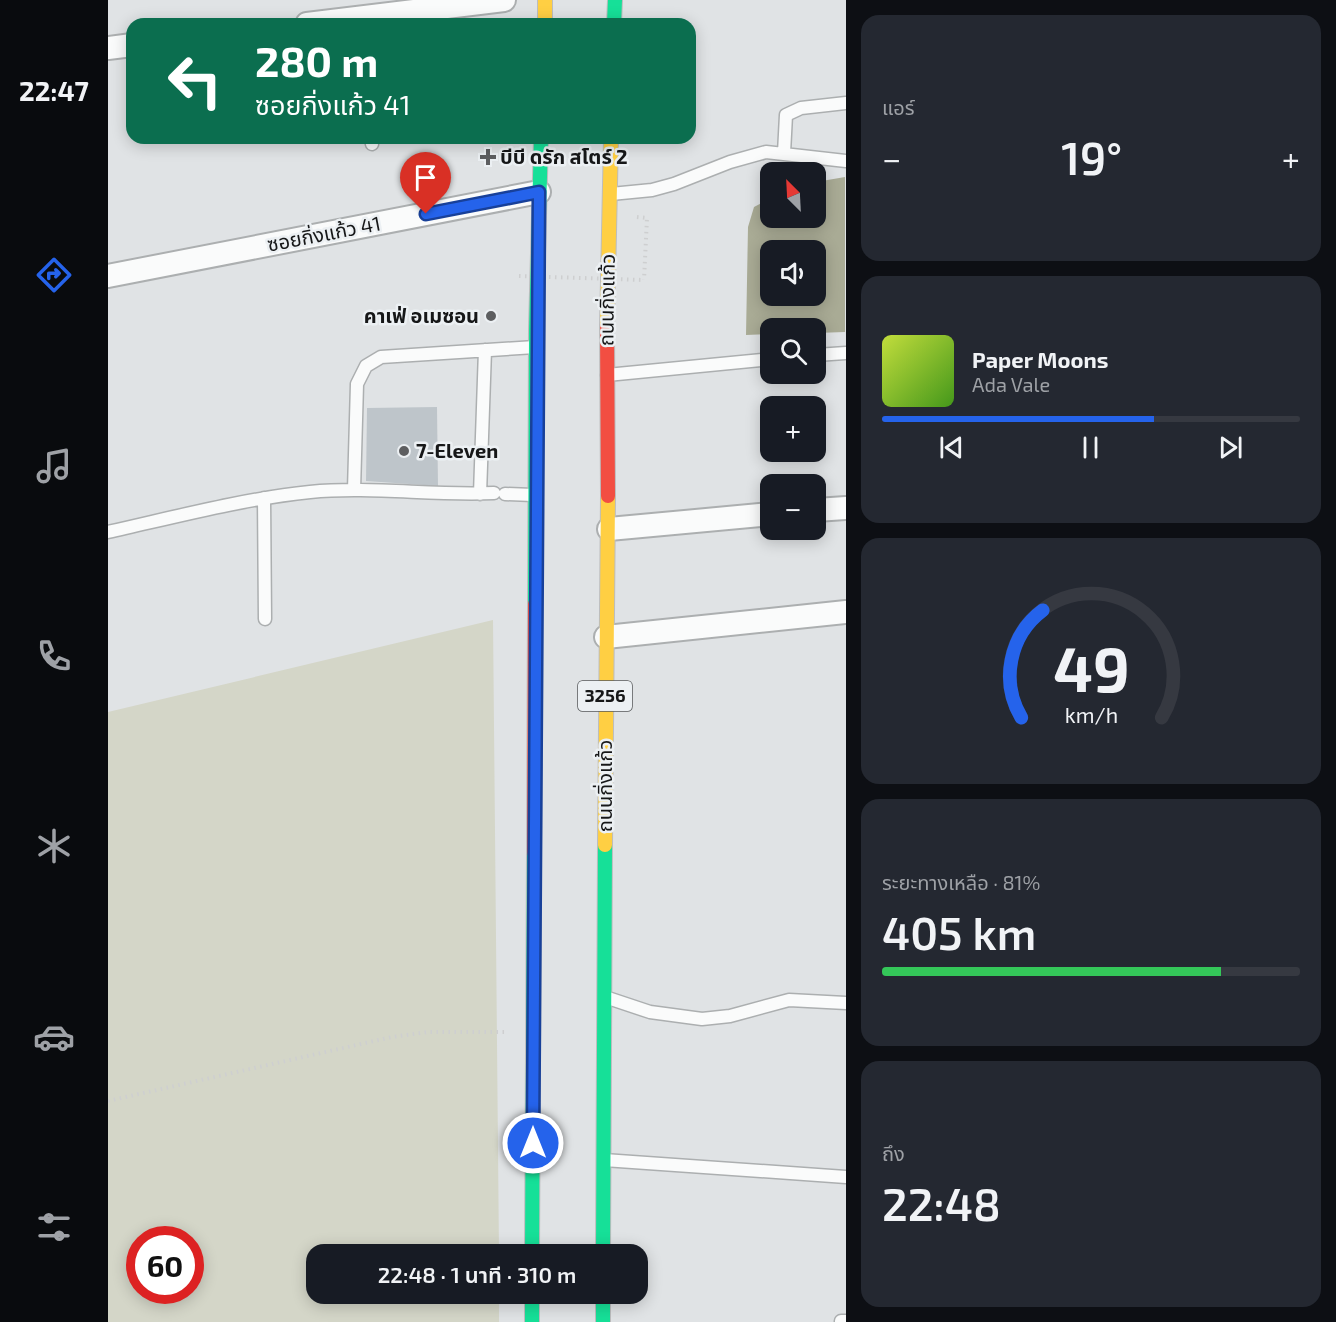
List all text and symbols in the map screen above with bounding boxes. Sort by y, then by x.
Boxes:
text: 280 m [255,35,378,85]
icon: left [156,42,234,120]
text: 22:47 [19,74,89,106]
text: ซอยกิ่งแก้ว 41 [255,88,410,120]
text: แอร์ [882,95,914,119]
text: 19° [1061,130,1122,184]
text: − [882,138,901,178]
text: + [1282,138,1300,178]
place label: บีบี ดรัก สโตร์ 2 [500,144,628,168]
marker: บีบี ดรัก สโตร์ 2 [481,150,495,164]
pin [400,152,451,214]
icon: arrive [409,161,442,194]
north arrow [760,162,826,228]
map controls [760,162,826,540]
street label: ซอยกิ่งแก้ว 41 [265,210,383,256]
button: sound [760,240,826,306]
icon: directions [33,254,75,296]
street label: ถนนกิ่งแก้ว [593,254,619,346]
place label: คาเฟ่ อเมซอน [364,303,479,327]
marker: คาเฟ่ อเมซอน [484,309,498,323]
button: search [760,318,826,384]
text: Paper Moons [972,346,1108,372]
text: Ada Vale [972,372,1050,396]
button: + [760,396,826,462]
icon: previous [935,431,968,464]
icon: pause [1074,431,1107,464]
icon: next [1214,431,1247,464]
place label: 7-Eleven [416,438,498,462]
marker: 7-Eleven [397,444,411,458]
icon: music [33,445,75,487]
button: − [760,474,826,540]
text: 49 [1053,630,1129,705]
icon: phone [33,635,75,677]
road number: 3256 [578,681,632,711]
text: km/h [1064,702,1118,727]
street label: ถนนกิ่งแก้ว [592,740,616,832]
icon: climate [33,825,75,867]
text: ระยะทางเหลือ · 81% [882,870,1040,894]
text: 405 km [882,905,1036,959]
icon: car [33,1016,75,1058]
position arrow [501,1111,565,1175]
text: ถึง [882,1141,905,1165]
text: 22:48 [882,1176,1001,1230]
icon: filters [33,1206,75,1248]
speed limit sign: 60 [126,1226,204,1304]
text: 22:48 · 1 นาที · 310 m [378,1261,576,1287]

